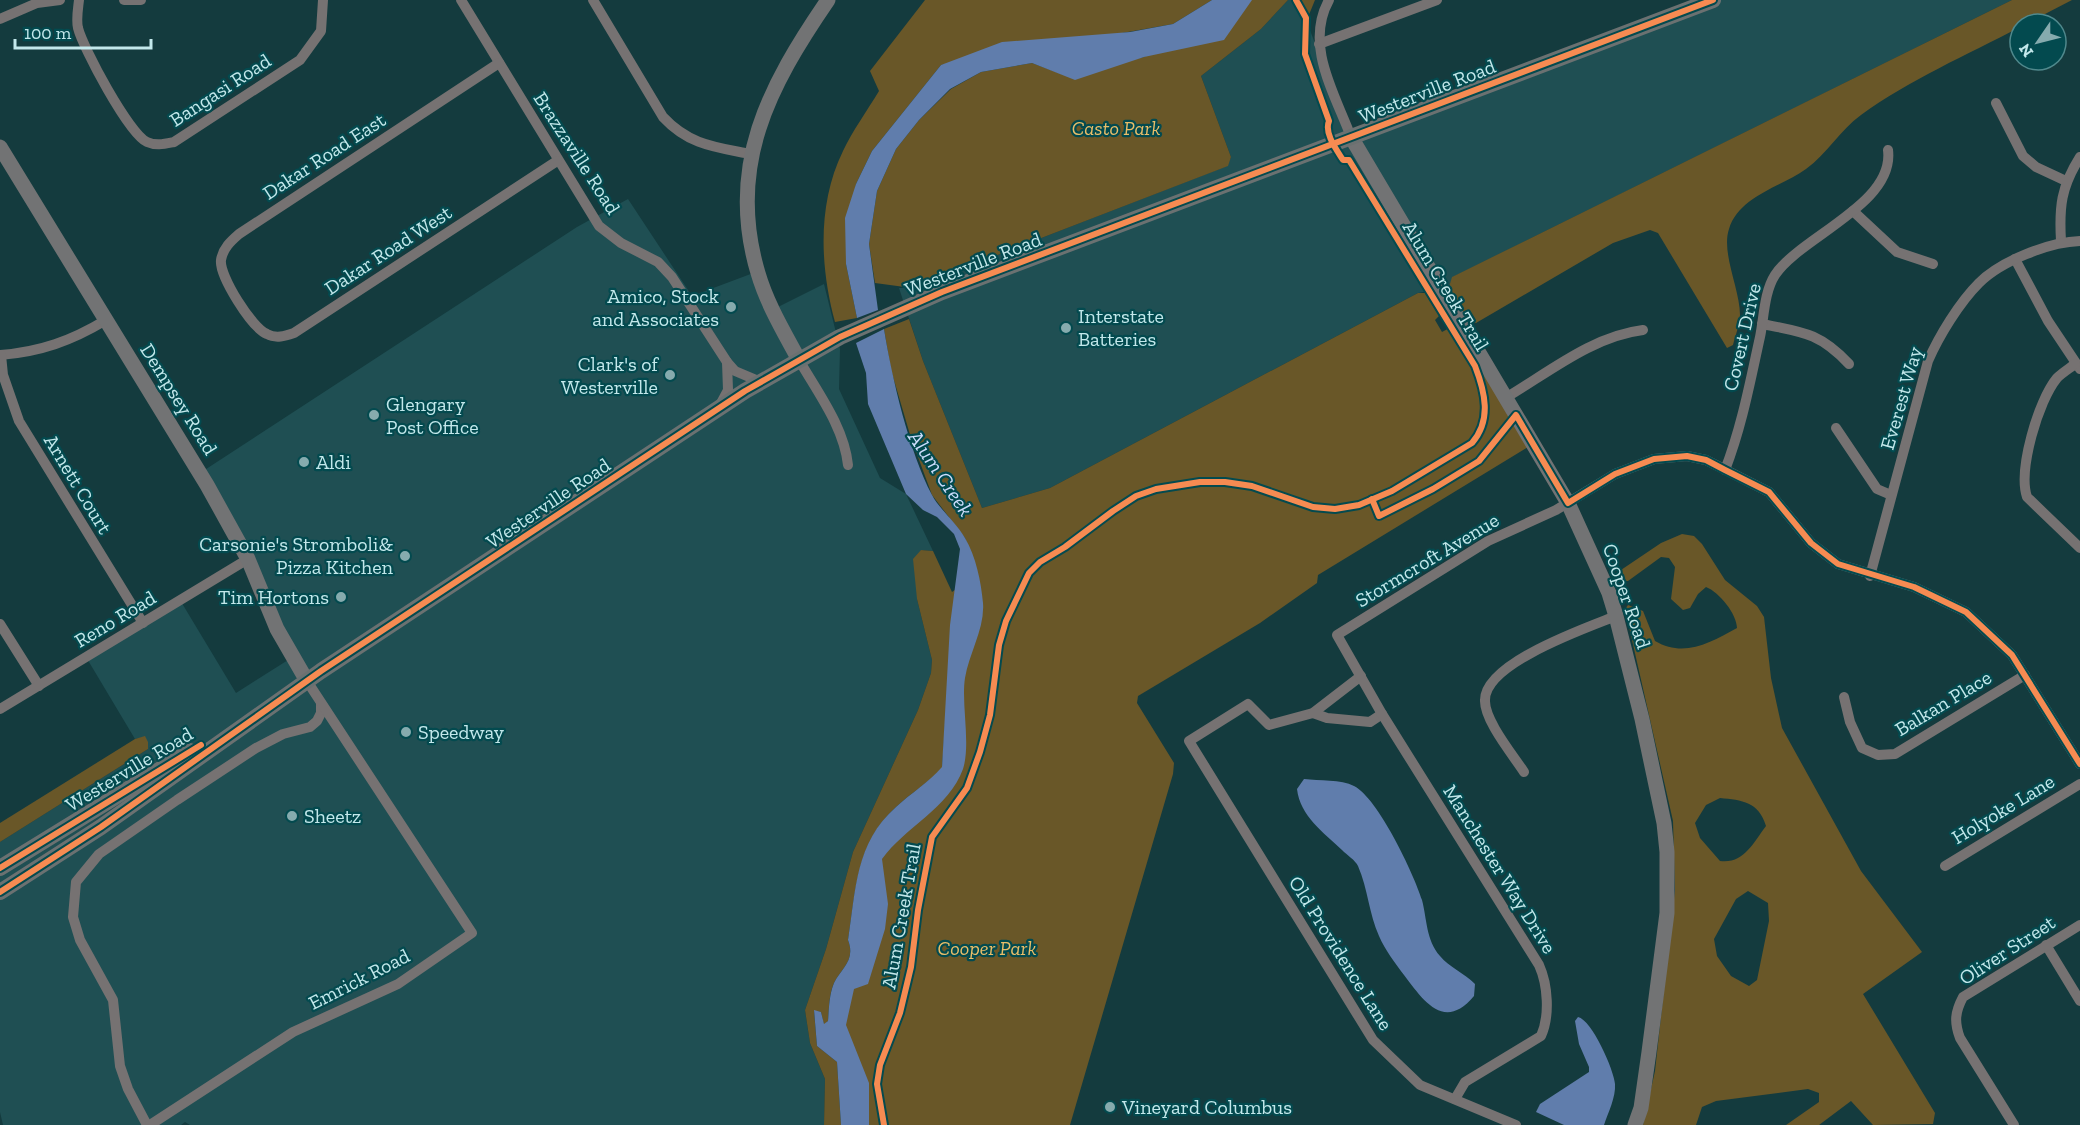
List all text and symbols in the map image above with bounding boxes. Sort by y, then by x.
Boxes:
scale bar [15,12,152,50]
north arrow [2008,12,2068,72]
text: 100 m [24,22,72,44]
text: N [2015,40,2037,61]
street label: Bangasi Road [165,48,275,132]
street label: Westerville Road [1355,54,1499,128]
street label: Brazzaville Road [528,87,626,219]
street label: Dakar Road East [258,107,390,205]
park label: Casto Park [1072,116,1160,140]
street label: Dakar Road West [320,200,456,300]
street label: Alum Creek Trail [1398,217,1494,355]
street label: Westerville Road [901,227,1045,301]
street label: Covert Drive [1718,281,1766,393]
place label: Amico, Stock and Associates [592,284,720,331]
marker: Amico, Stock and Associates [724,300,738,314]
place label: Interstate Batteries [1078,304,1164,351]
marker: Interstate Batteries [1059,321,1073,335]
street label: Dempsey Road [135,339,223,459]
street label: Everest Way [1875,343,1927,452]
place label: Clark's of Westerville [561,352,660,399]
marker: Clark's of Westerville [663,368,677,382]
place label: Glengary Post Office [386,392,479,439]
marker: Glengary Post Office [367,408,381,422]
water label: Alum Creek [903,424,979,521]
street label: Arnett Court [39,430,117,539]
place label: Aldi [316,450,351,474]
street label: Westerville Road [481,453,615,553]
marker: Aldi [297,455,311,469]
street label: Stormcroft Avenue [1351,508,1503,612]
place label: Carsonie's Stromboli& Pizza Kitchen [199,532,394,579]
street label: Cooper Road [1598,540,1656,652]
marker: Carsonie's Stromboli& Pizza Kitchen [398,549,412,563]
street label: Reno Road [70,585,160,653]
place label: Tim Hortons [218,585,329,609]
marker: Tim Hortons [334,590,348,604]
street label: Balkan Place [1890,665,1996,741]
place label: Speedway [418,720,505,744]
street label: Westerville Road [61,721,197,816]
marker: Speedway [399,725,413,739]
street label: Holyoke Lane [1947,769,2059,849]
street label: Manchester Way Drive [1438,780,1562,958]
place label: Sheetz [304,804,361,828]
marker: Sheetz [285,809,299,823]
street label: Alum Creek Trail [876,841,926,991]
street label: Old Providence Lane [1284,871,1398,1035]
street label: Oliver Street [1955,910,2060,990]
park label: Cooper Park [938,936,1036,960]
street label: Emrick Road [304,943,414,1015]
place label: Vineyard Columbus [1121,1095,1292,1119]
marker: Vineyard Columbus [1103,1100,1117,1114]

